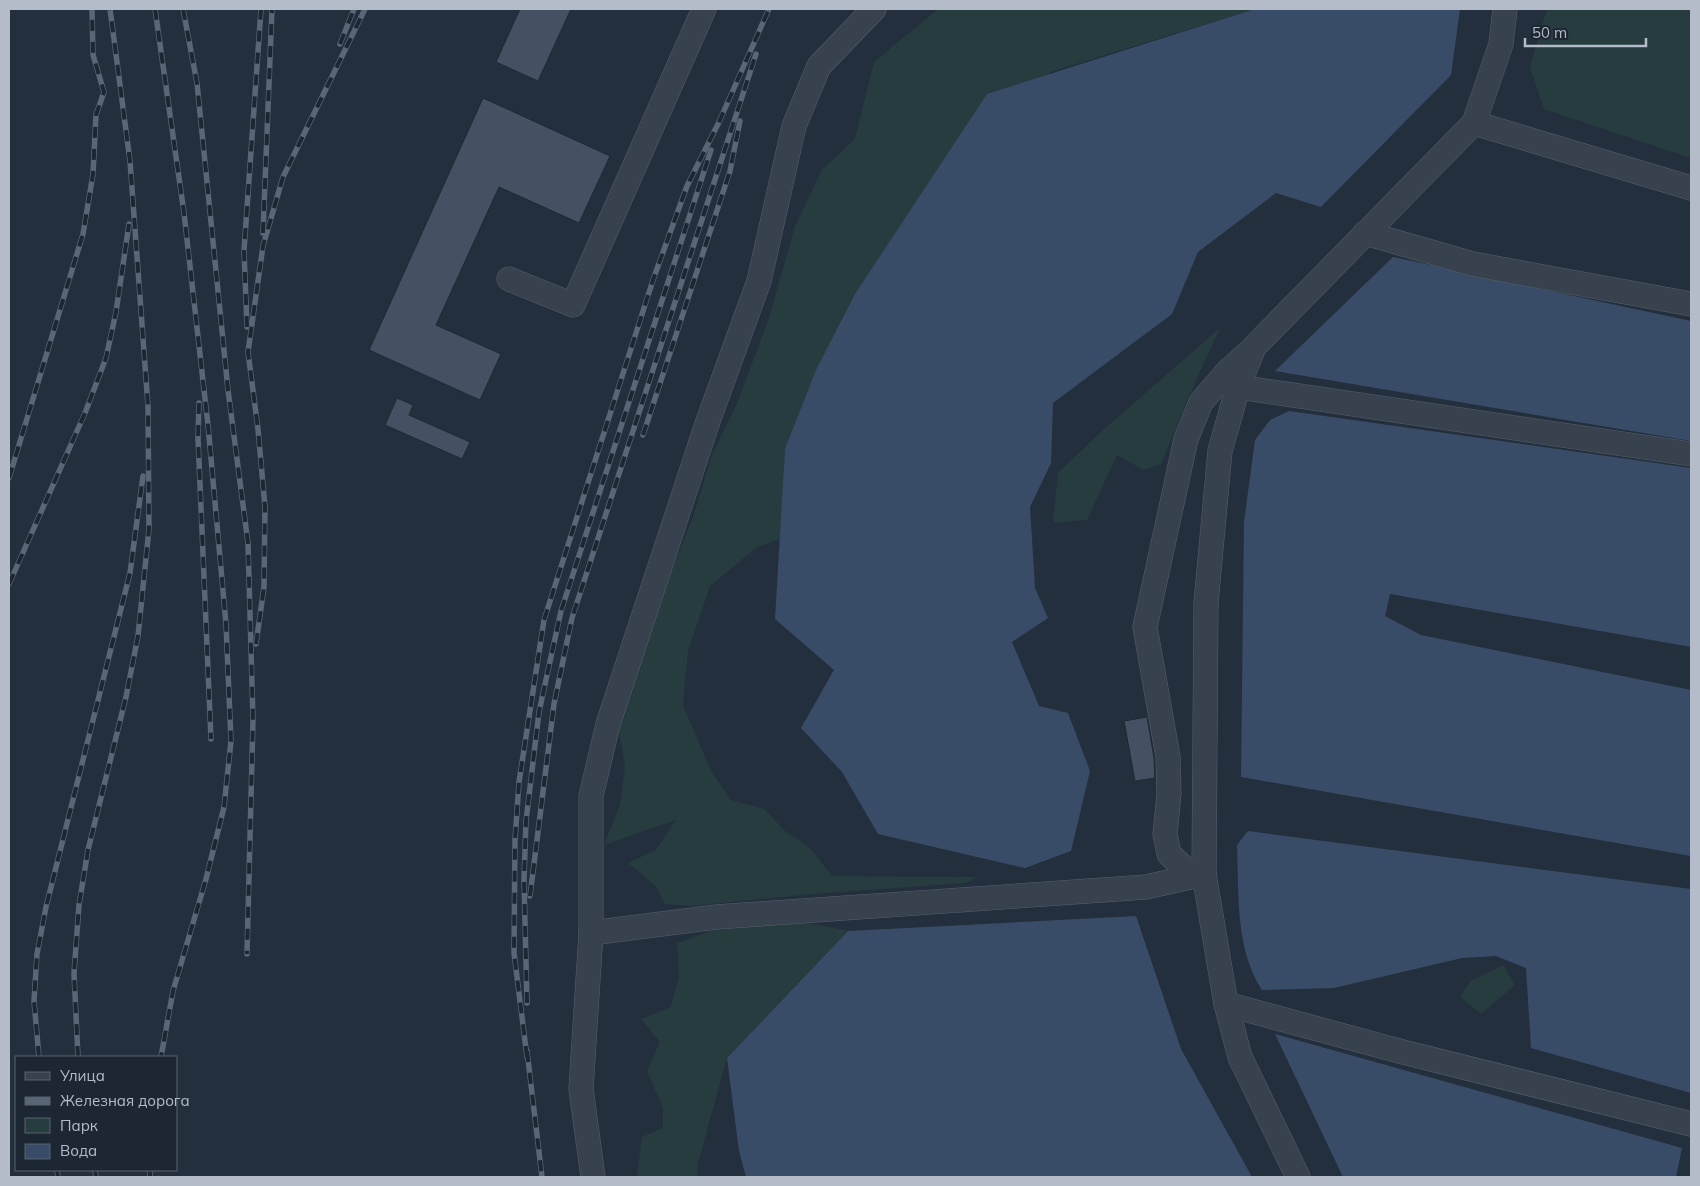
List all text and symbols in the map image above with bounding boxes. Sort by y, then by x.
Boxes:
scale bar [1525,15,1646,47]
text: 50 m [1532,23,1567,42]
legend [15,1056,178,1171]
text: Улица [59,1066,105,1085]
text: Железная дорога [60,1091,190,1110]
text: Парк [60,1116,99,1135]
text: Вода [60,1141,97,1160]

